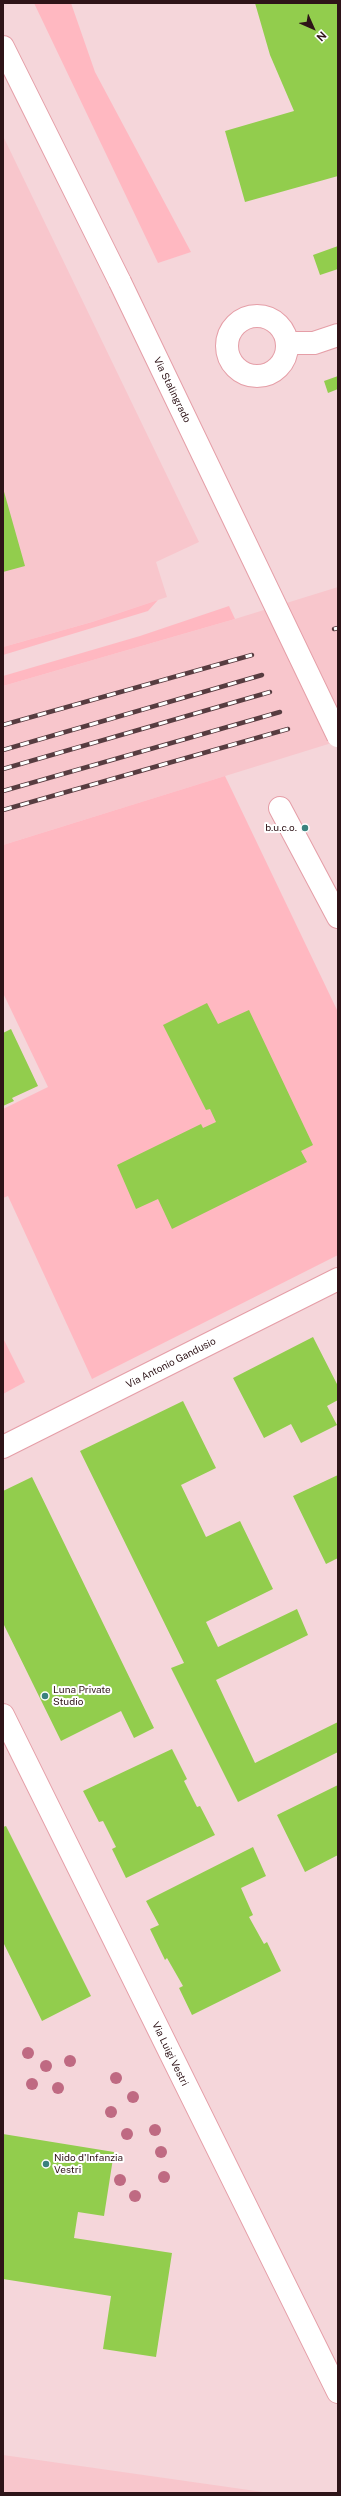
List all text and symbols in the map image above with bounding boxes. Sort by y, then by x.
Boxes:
north arrow [293,8,333,48]
text: N [314,29,329,44]
street label: Via Stalingrado [151,355,193,425]
place label: b.u.c.o. [265,822,297,834]
marker: b.u.c.o. [300,823,310,833]
street label: Via Antonio Gandusio [124,1335,218,1391]
place label: Luna Private Studio [53,1684,111,1708]
marker: Luna Private Studio [40,1691,50,1701]
street label: Via Luigi Vestri [149,2020,191,2088]
place label: Nido d'Infanzia Vestri [54,2152,123,2176]
marker: Nido d'Infanzia Vestri [41,2159,51,2169]

